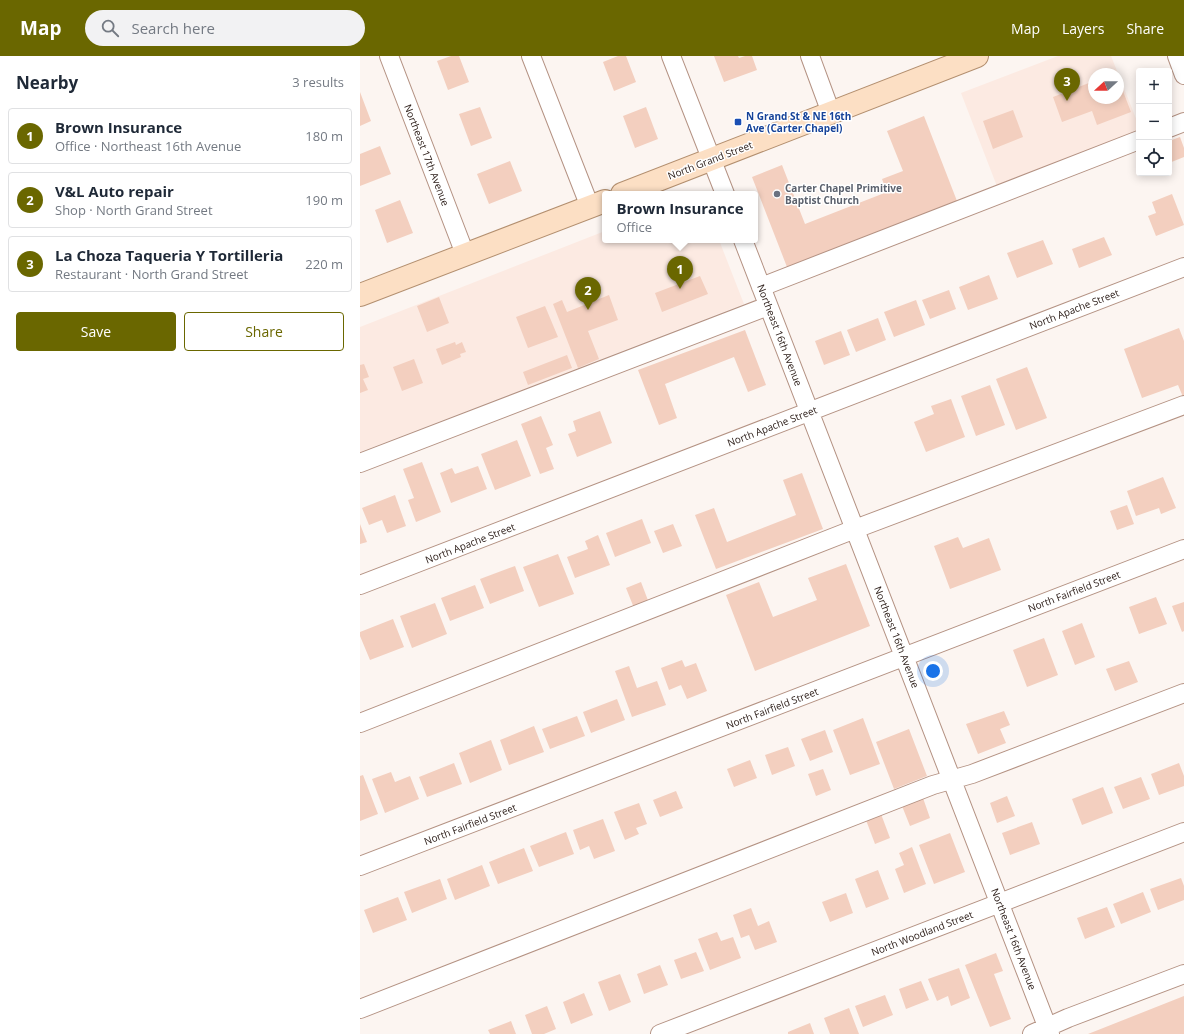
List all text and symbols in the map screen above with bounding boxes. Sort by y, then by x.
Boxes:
search box [85,10,365,46]
text: Map [20,15,61,41]
icon: search [99,17,121,39]
text: Search here [131,18,215,38]
text: Map [1011,19,1040,38]
text: Layers [1062,19,1104,38]
text: Share [1126,19,1164,38]
pin: 3 [1054,68,1080,101]
north arrow [1088,68,1124,104]
map controls [1136,68,1172,176]
button: + [1136,68,1172,104]
text: Nearby [16,71,78,94]
text: 3 results [292,73,344,91]
street label: Northeast 17th Avenue [401,102,453,208]
button: − [1136,104,1172,140]
place label: N Grand St & NE 16th Ave (Carter Chapel) [746,109,851,135]
text: Brown Insurance [55,117,182,137]
marker: N Grand St & NE 16th Ave (Carter Chapel) [733,117,743,127]
text: 1 [26,127,34,145]
text: 180 m [305,127,343,145]
text: Office · Northeast 16th Avenue [55,137,241,155]
street label: North Grand Street [666,137,755,183]
button: locate [1136,140,1172,176]
text: V&L Auto repair [55,181,174,201]
place label: Carter Chapel Primitive Baptist Church [785,181,902,207]
marker: Carter Chapel Primitive Baptist Church [772,189,782,199]
text: 2 [26,191,34,209]
text: 190 m [305,191,343,209]
popup [602,191,758,243]
text: Brown Insurance [616,198,744,218]
text: Shop · North Grand Street [55,201,213,219]
text: Office [616,218,652,236]
text: La Choza Taqueria Y Tortilleria [55,245,283,265]
text: 3 [26,255,34,273]
text: 220 m [305,255,343,273]
pin: 1 [667,256,693,289]
text: Restaurant · North Grand Street [55,265,248,283]
pin: 2 [575,277,601,310]
street label: Northeast 16th Avenue [754,282,806,388]
street label: North Apache Street [1027,285,1121,333]
button: Save [16,312,176,351]
button: Share [184,312,344,351]
street label: North Apache Street [725,402,819,450]
street label: North Apache Street [423,519,517,567]
street label: North Fairfield Street [1026,567,1123,615]
street label: Northeast 16th Avenue [871,584,923,690]
your location [923,661,943,681]
street label: North Fairfield Street [724,684,821,732]
street label: North Fairfield Street [422,800,519,848]
street label: Northeast 16th Avenue [988,886,1040,992]
street label: North Woodland Street [869,907,975,959]

